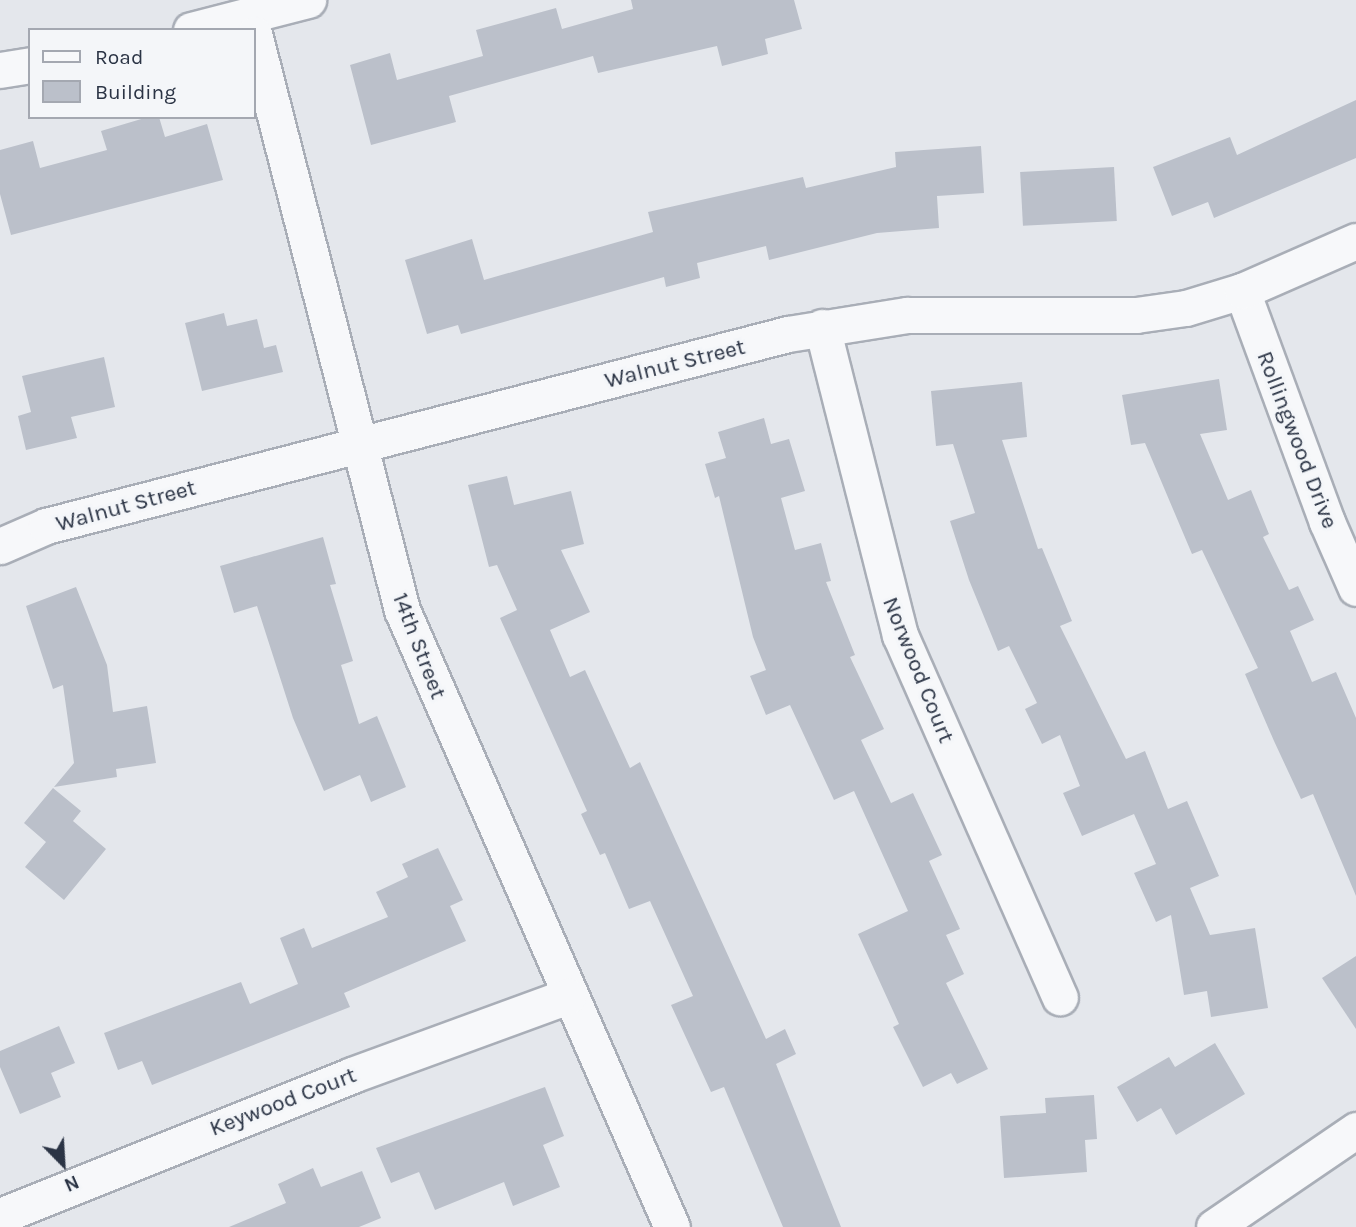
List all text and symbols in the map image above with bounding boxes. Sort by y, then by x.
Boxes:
legend [28,28,256,119]
text: Road [95,45,143,69]
text: Building [95,80,176,104]
street label: Walnut Street [602,333,748,395]
street label: Rollingwood Drive [1250,347,1344,533]
street label: Walnut Street [53,474,199,538]
street label: 14th Street [386,589,452,703]
street label: Norwood Court [876,593,960,747]
street label: Keywood Court [206,1061,360,1143]
north arrow [28,1129,98,1199]
text: N [61,1170,82,1196]

